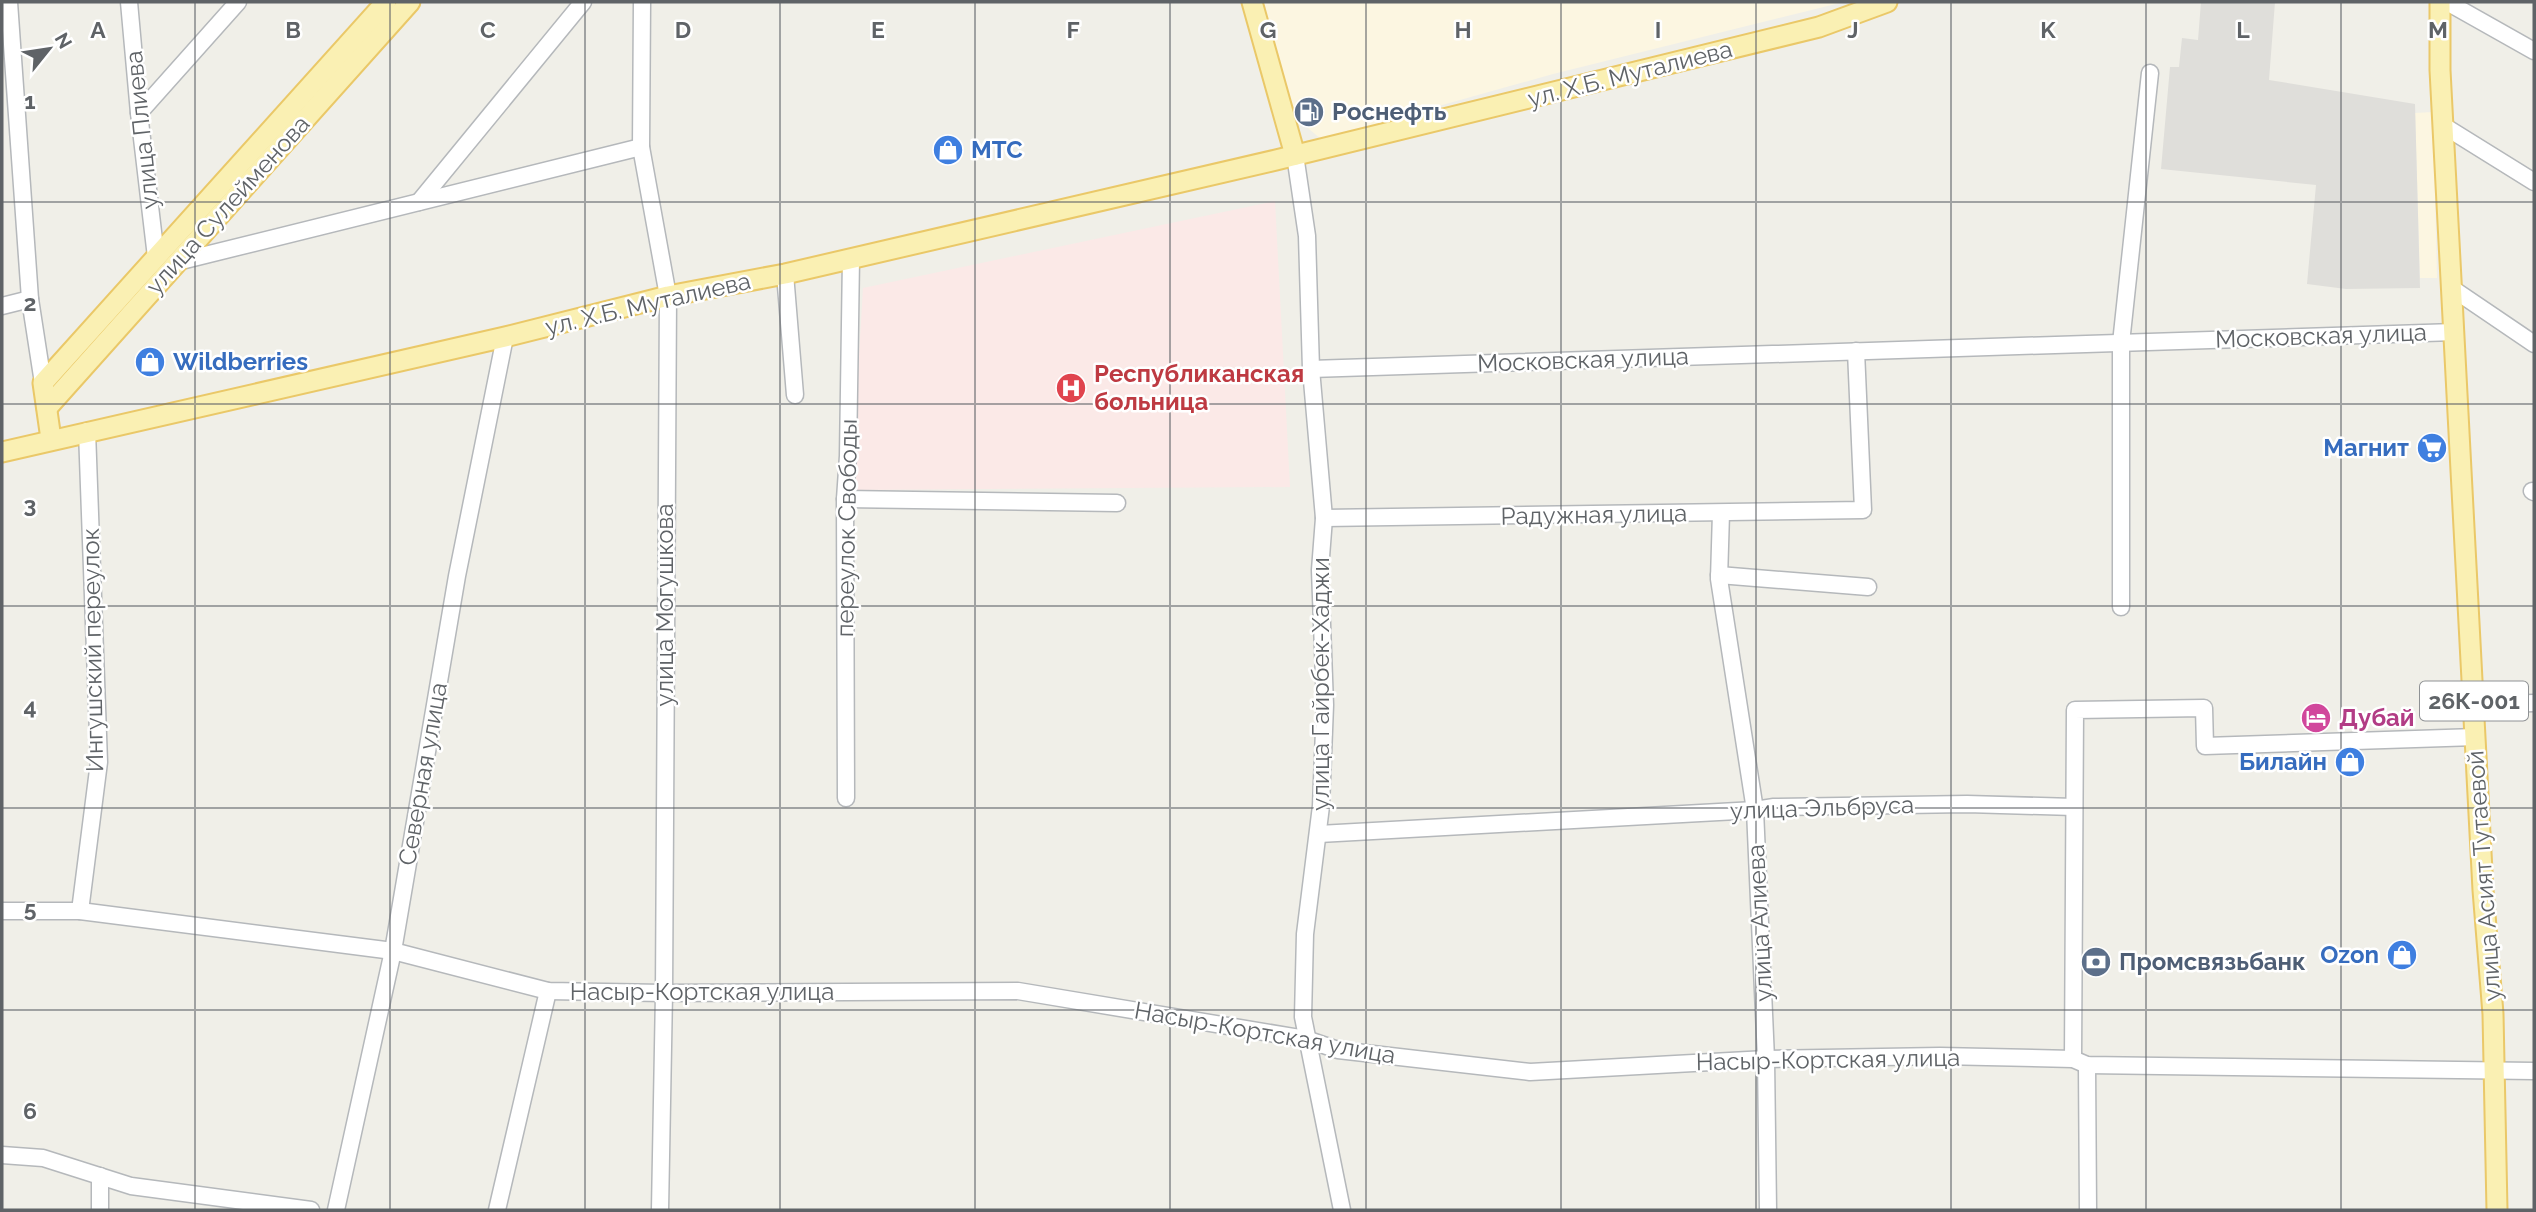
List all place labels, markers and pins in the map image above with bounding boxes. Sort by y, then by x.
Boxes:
fuel station icon: Роснефть [1292,95,1326,129]
place label: Роснефть [1332,97,1447,126]
shop icon: МТС [931,133,965,167]
place label: МТС [971,135,1023,164]
shop icon: Wildberries [133,345,167,379]
place label: Wildberries [173,347,308,376]
place label: Республиканская больница [1094,359,1304,416]
hospital icon: Республиканская больница [1054,371,1088,405]
supermarket icon: Магнит [2415,431,2449,465]
place label: Магнит [2323,433,2409,462]
hotel icon: Дубай [2299,701,2333,735]
place label: Дубай [2339,703,2415,732]
shop icon: Билайн [2333,745,2367,779]
place label: Билайн [2239,747,2327,776]
shop icon: Ozon [2385,938,2419,972]
place label: Ozon [2320,940,2379,969]
bank icon: Промсвязьбанк [2079,945,2113,979]
place label: Промсвязьбанк [2119,947,2306,976]

